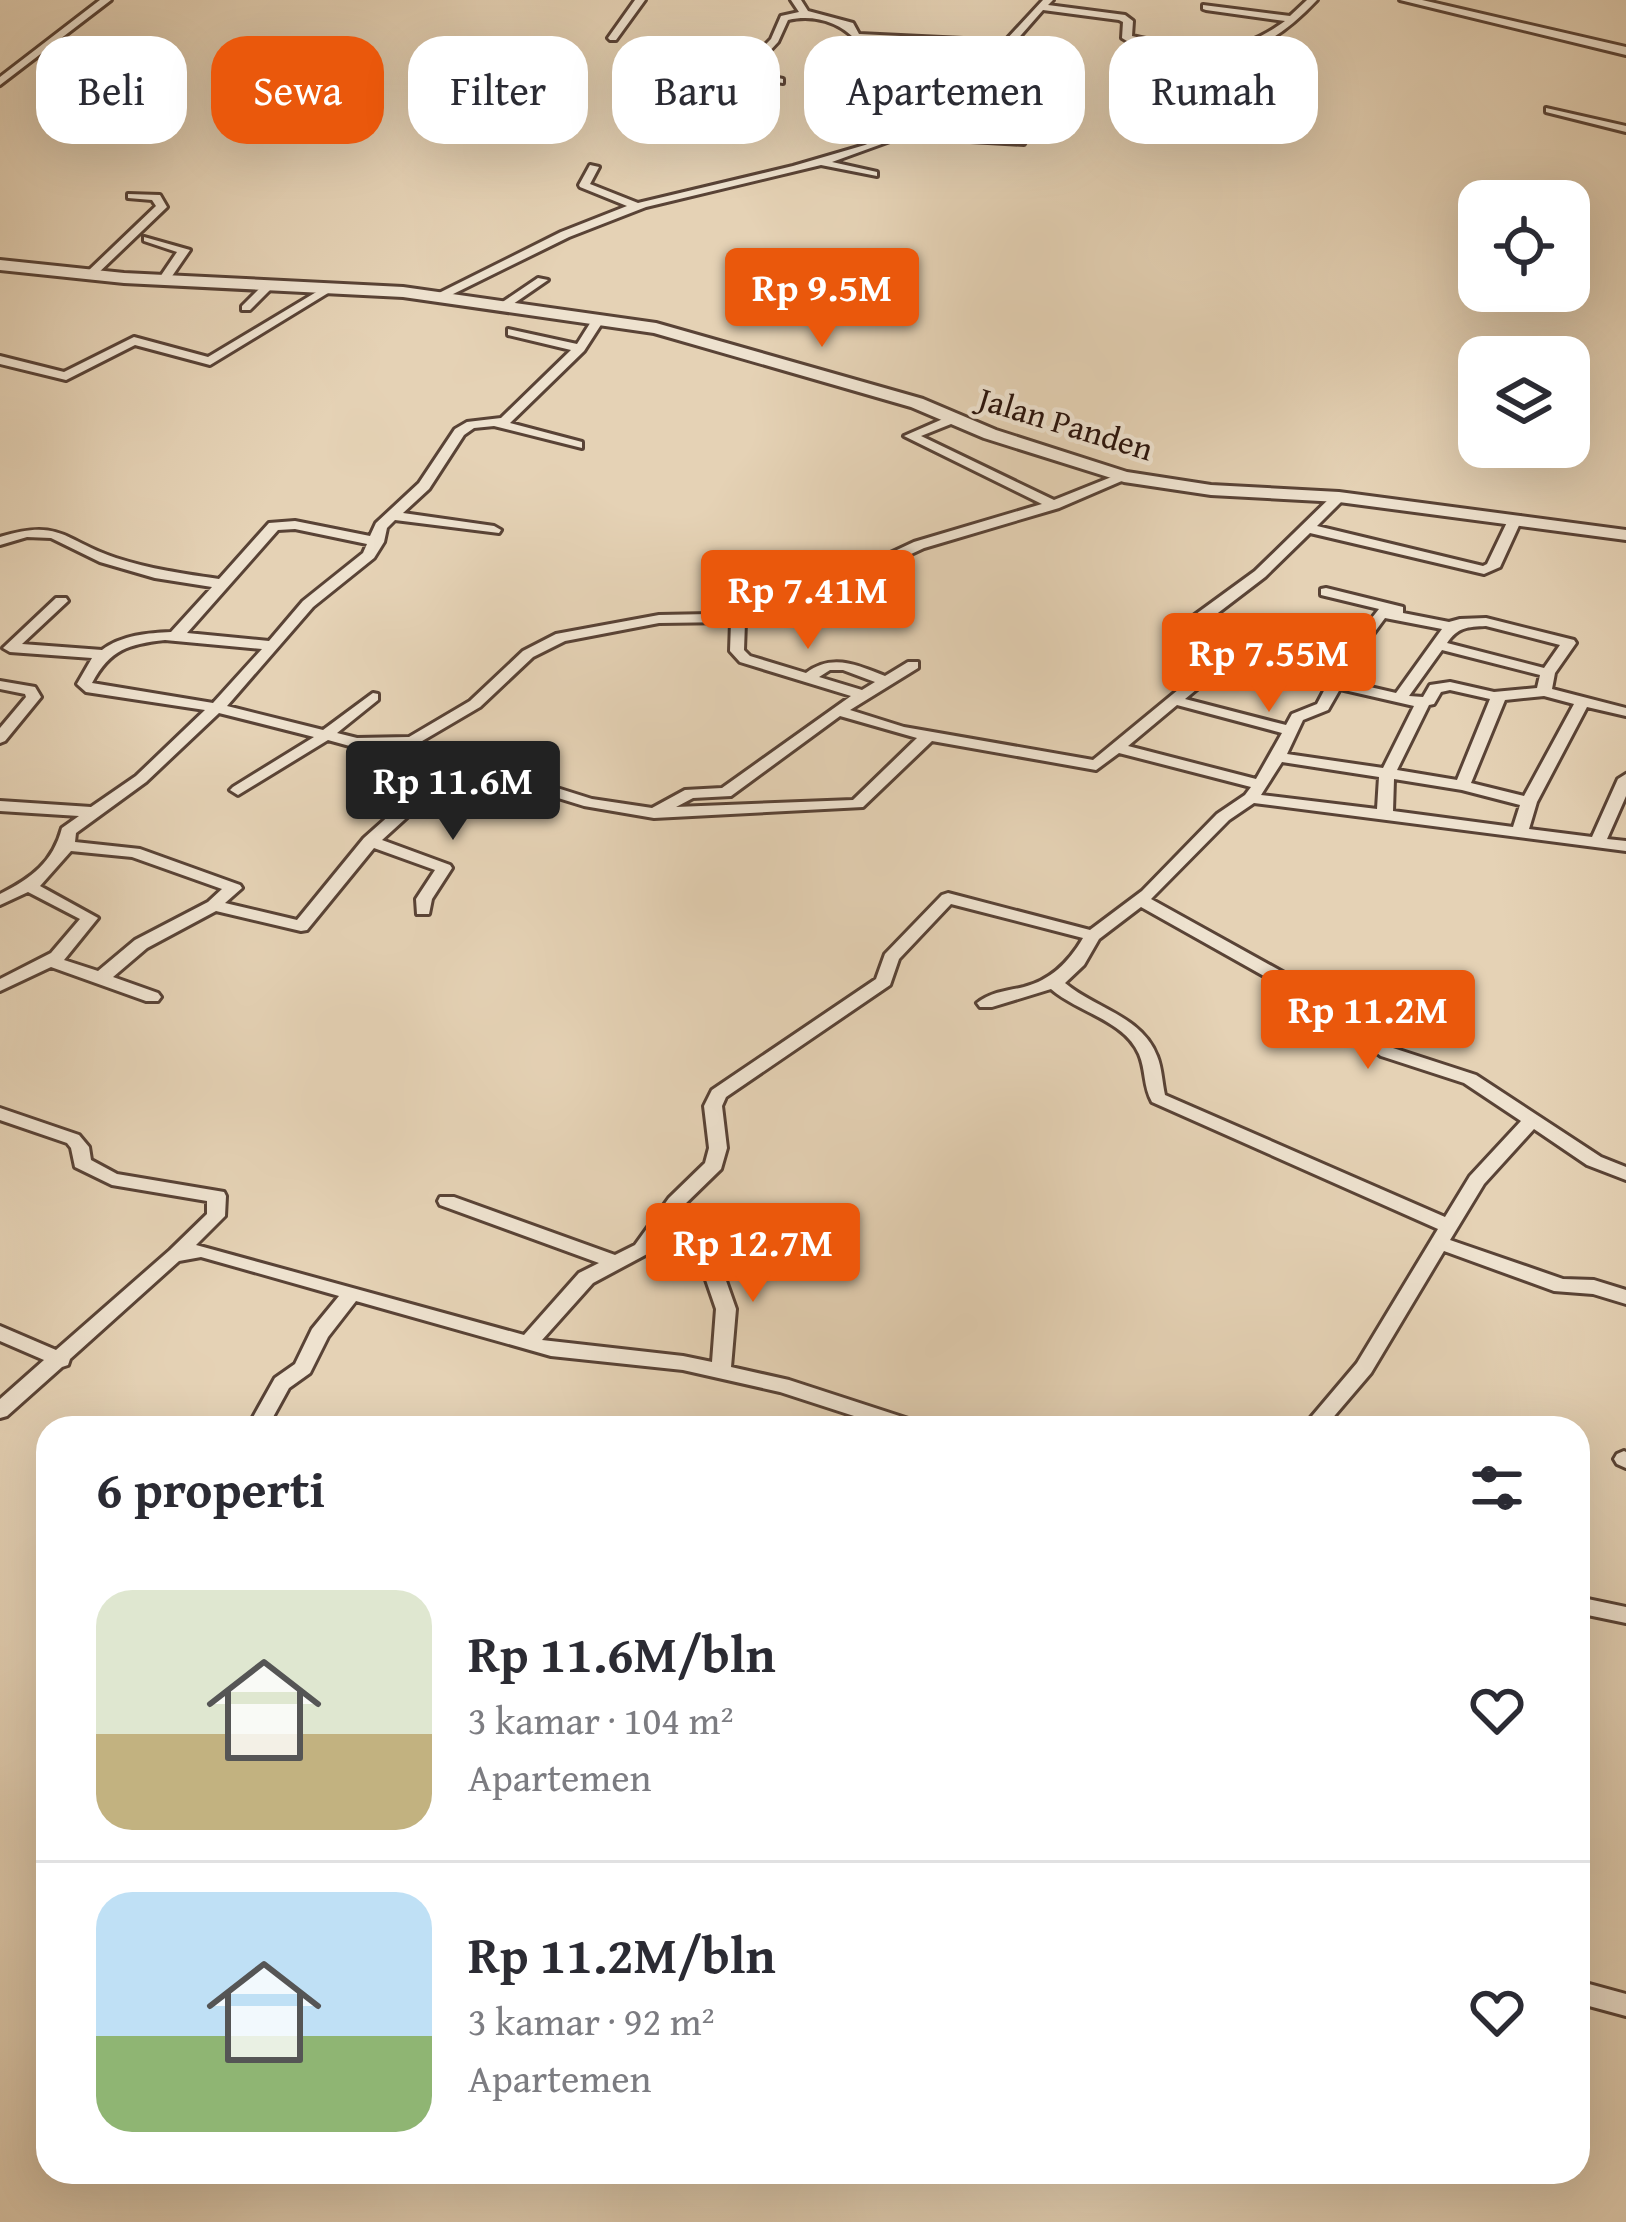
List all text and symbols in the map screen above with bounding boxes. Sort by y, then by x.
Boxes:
chip: Beli [36,36,187,144]
chip: Sewa [211,36,384,144]
chip: Filter [408,36,588,144]
chip: Baru [612,36,780,144]
chip: Apartemen [804,36,1085,144]
chip: Rumah [1109,36,1318,144]
map controls [1458,180,1590,468]
button: locate [1458,180,1590,312]
pin: Rp 9.5M [711,248,933,350]
text: Rp 9.5M [752,258,892,315]
button: layers [1458,336,1590,468]
street label: Jalan Panden [969,373,1160,472]
pin: Rp 7.41M [684,550,932,652]
text: Rp 7.41M [728,560,888,617]
pin: Rp 7.55M [1145,613,1393,715]
text: Rp 7.55M [1189,623,1349,680]
pin: Rp 11.6M [329,741,577,843]
text: Rp 11.6M [373,751,533,808]
pin: Rp 11.2M [1244,970,1492,1072]
text: Rp 11.2M [1288,980,1448,1037]
pin: Rp 12.7M [629,1203,877,1305]
text: Rp 12.7M [673,1213,833,1270]
text: 6 properti [96,1451,325,1526]
icon: filters [1464,1455,1530,1521]
text: Rp 11.6M/bln [468,1616,776,1691]
icon: home [192,1638,336,1782]
icon: heart [1464,1677,1530,1743]
text: 3 kamar · 104 m² [468,1691,734,1748]
text: Apartemen [468,1748,651,1805]
text: Rp 11.2M/bln [468,1917,776,1992]
icon: home [192,1940,336,2084]
icon: heart [1464,1979,1530,2045]
text: 3 kamar · 92 m² [468,1992,715,2049]
text: Apartemen [468,2049,651,2106]

